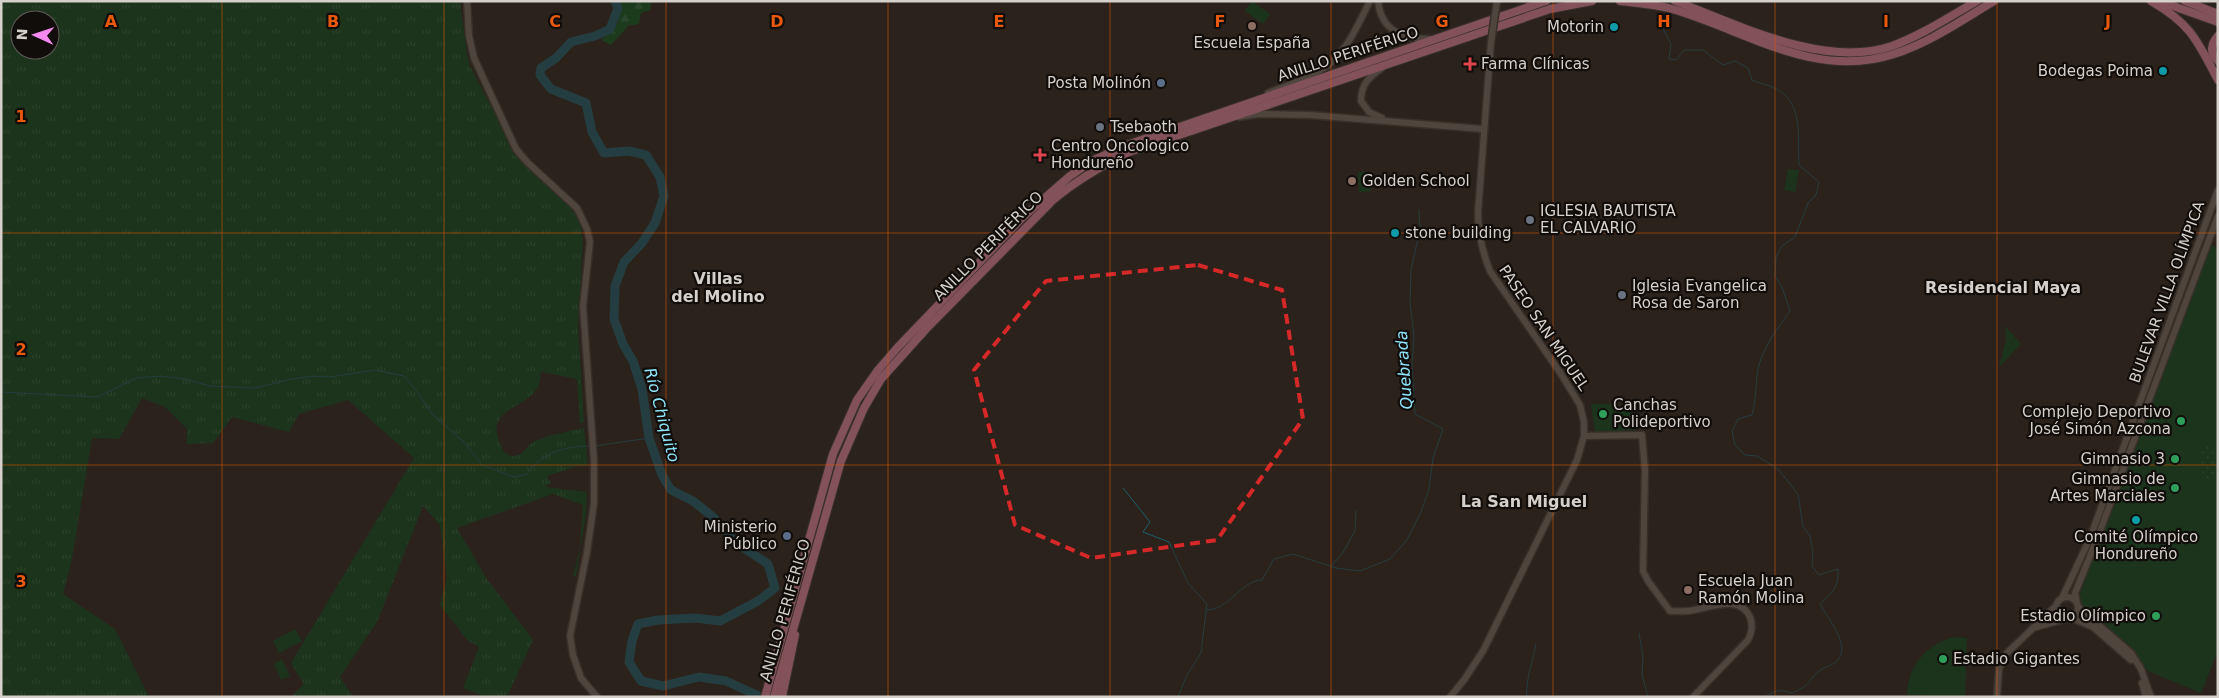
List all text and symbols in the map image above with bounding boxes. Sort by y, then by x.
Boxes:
north arrow [10,10,60,60]
text: A [105,12,118,31]
text: B [327,12,339,31]
text: C [549,12,561,31]
text: D [770,12,784,31]
text: E [994,12,1004,31]
text: F [1215,12,1225,31]
text: G [1435,12,1449,31]
text: H [1657,12,1671,31]
text: I [1883,12,1889,31]
text: J [2104,12,2111,31]
place label: Motorin [1547,18,1604,36]
marker: Escuela España [1246,20,1258,32]
marker: Motorin [1608,21,1620,33]
street label: ANILLO PERIFÉRICO [1275,22,1421,85]
text: N [14,28,30,41]
place label: Escuela España [1193,34,1311,52]
place label: Farma Clínicas [1481,55,1590,73]
marker: Farma Clínicas [1463,57,1477,71]
place label: Bodegas Poima [2038,62,2153,80]
marker: Bodegas Poima [2157,65,2169,77]
place label: Posta Molinón [1047,74,1151,92]
marker: Posta Molinón [1155,77,1167,89]
text: 1 [15,107,27,126]
place label: Tsebaoth [1109,118,1177,136]
marker: Tsebaoth [1094,121,1106,133]
place label: Centro Oncologico Hondureño [1051,137,1189,172]
marker: Centro Oncologico Hondureño [1033,148,1047,162]
place label: Golden School [1362,172,1470,190]
marker: Golden School [1346,175,1358,187]
street label: ANILLO PERIFÉRICO [929,187,1046,304]
street label: BULEVAR VILLA OLÍMPICA [2125,198,2209,385]
place label: IGLESIA BAUTISTA EL CALVARIO [1540,202,1676,237]
marker: IGLESIA BAUTISTA EL CALVARIO [1524,214,1536,226]
place label: stone building [1405,224,1511,242]
marker: stone building [1389,227,1401,239]
street label: PASEO SAN MIGUEL [1495,262,1593,395]
district label: Villas del Molino [671,269,765,306]
place label: Iglesia Evangelica Rosa de Saron [1632,277,1767,312]
district label: Residencial Maya [1925,278,2081,297]
marker: Iglesia Evangelica Rosa de Saron [1616,289,1628,301]
water label: Quebrada [1392,330,1416,410]
text: 2 [15,340,27,359]
water label: Río Chiquito [640,366,684,465]
place label: Canchas Polideportivo [1613,396,1711,431]
place label: Complejo Deportivo José Simón Azcona [2022,403,2171,438]
marker: Canchas Polideportivo [1597,408,1609,420]
marker: Complejo Deportivo José Simón Azcona [2175,415,2187,427]
place label: Gimnasio 3 [2080,450,2165,468]
marker: Gimnasio 3 [2169,453,2181,465]
place label: Gimnasio de Artes Marciales [2050,470,2165,505]
marker: Gimnasio de Artes Marciales [2169,482,2181,494]
district label: La San Miguel [1461,492,1587,511]
marker: Comité Olímpico Hondureño [2130,514,2142,526]
place label: Ministerio Público [704,518,777,553]
place label: Comité Olímpico Hondureño [2074,528,2198,563]
marker: Ministerio Público [781,530,793,542]
street label: ANILLO PERIFÉRICO [755,536,814,683]
text: 3 [15,572,27,591]
place label: Escuela Juan Ramón Molina [1698,572,1805,607]
marker: Escuela Juan Ramón Molina [1682,584,1694,596]
place label: Estadio Olímpico [2020,607,2146,625]
marker: Estadio Olímpico [2150,610,2162,622]
place label: Estadio Gigantes [1953,650,2080,668]
marker: Estadio Gigantes [1937,653,1949,665]

